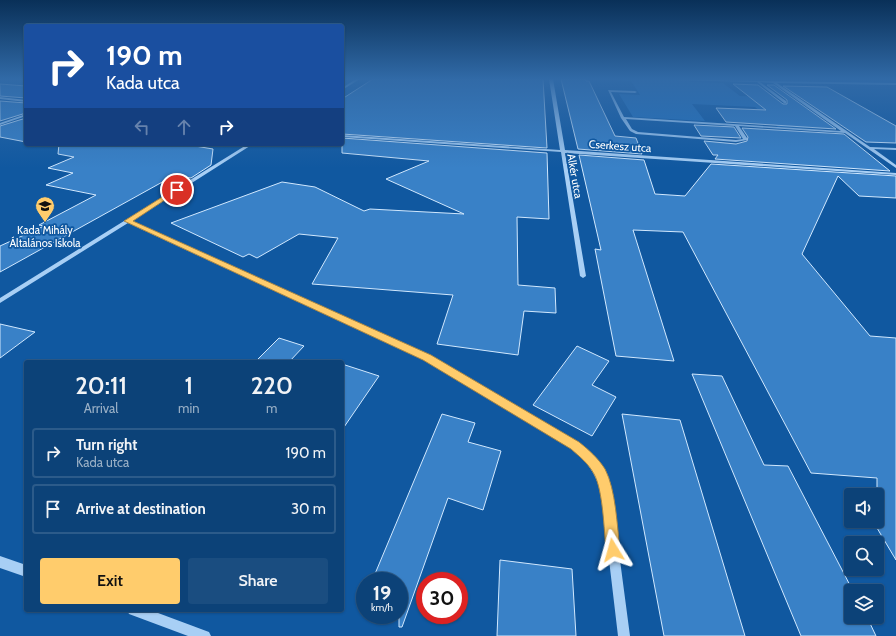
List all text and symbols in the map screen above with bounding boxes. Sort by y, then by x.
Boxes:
text: 190 m [106,38,182,72]
icon: right [40,40,92,92]
text: Kada utca [106,72,180,94]
icon: left [131,116,153,138]
icon: ahead [173,116,195,138]
icon: right [215,116,237,138]
street label: Cserkesz utca [588,137,652,155]
street label: Alkér utca [564,152,586,200]
pin [160,173,194,207]
icon: arrive [166,179,188,201]
school or university icon: Kada Mihály Általános Iskola [34,195,56,223]
place label: Kada Mihály Általános Iskola [9,223,81,250]
text: 20:11 [75,371,127,400]
text: 1 [185,371,193,400]
text: 220 [251,371,293,400]
text: Arrival [84,400,118,416]
text: min [178,400,199,416]
text: m [266,400,277,416]
text: Turn right [76,436,137,454]
icon: right [42,442,64,464]
text: 190 m [286,444,326,462]
text: Kada utca [76,454,129,470]
map controls [844,488,884,624]
button: sound [844,488,884,528]
icon: arrive [42,498,64,520]
text: Arrive at destination [76,500,206,518]
text: 30 m [291,500,326,518]
position arrow [592,529,634,571]
button: search [844,536,884,576]
button: Exit [40,558,180,604]
button: Share [188,558,328,604]
speed limit sign: 30 [416,572,468,624]
text: 19 [373,581,391,605]
button: layers [844,584,884,624]
text: km/h [371,601,393,614]

